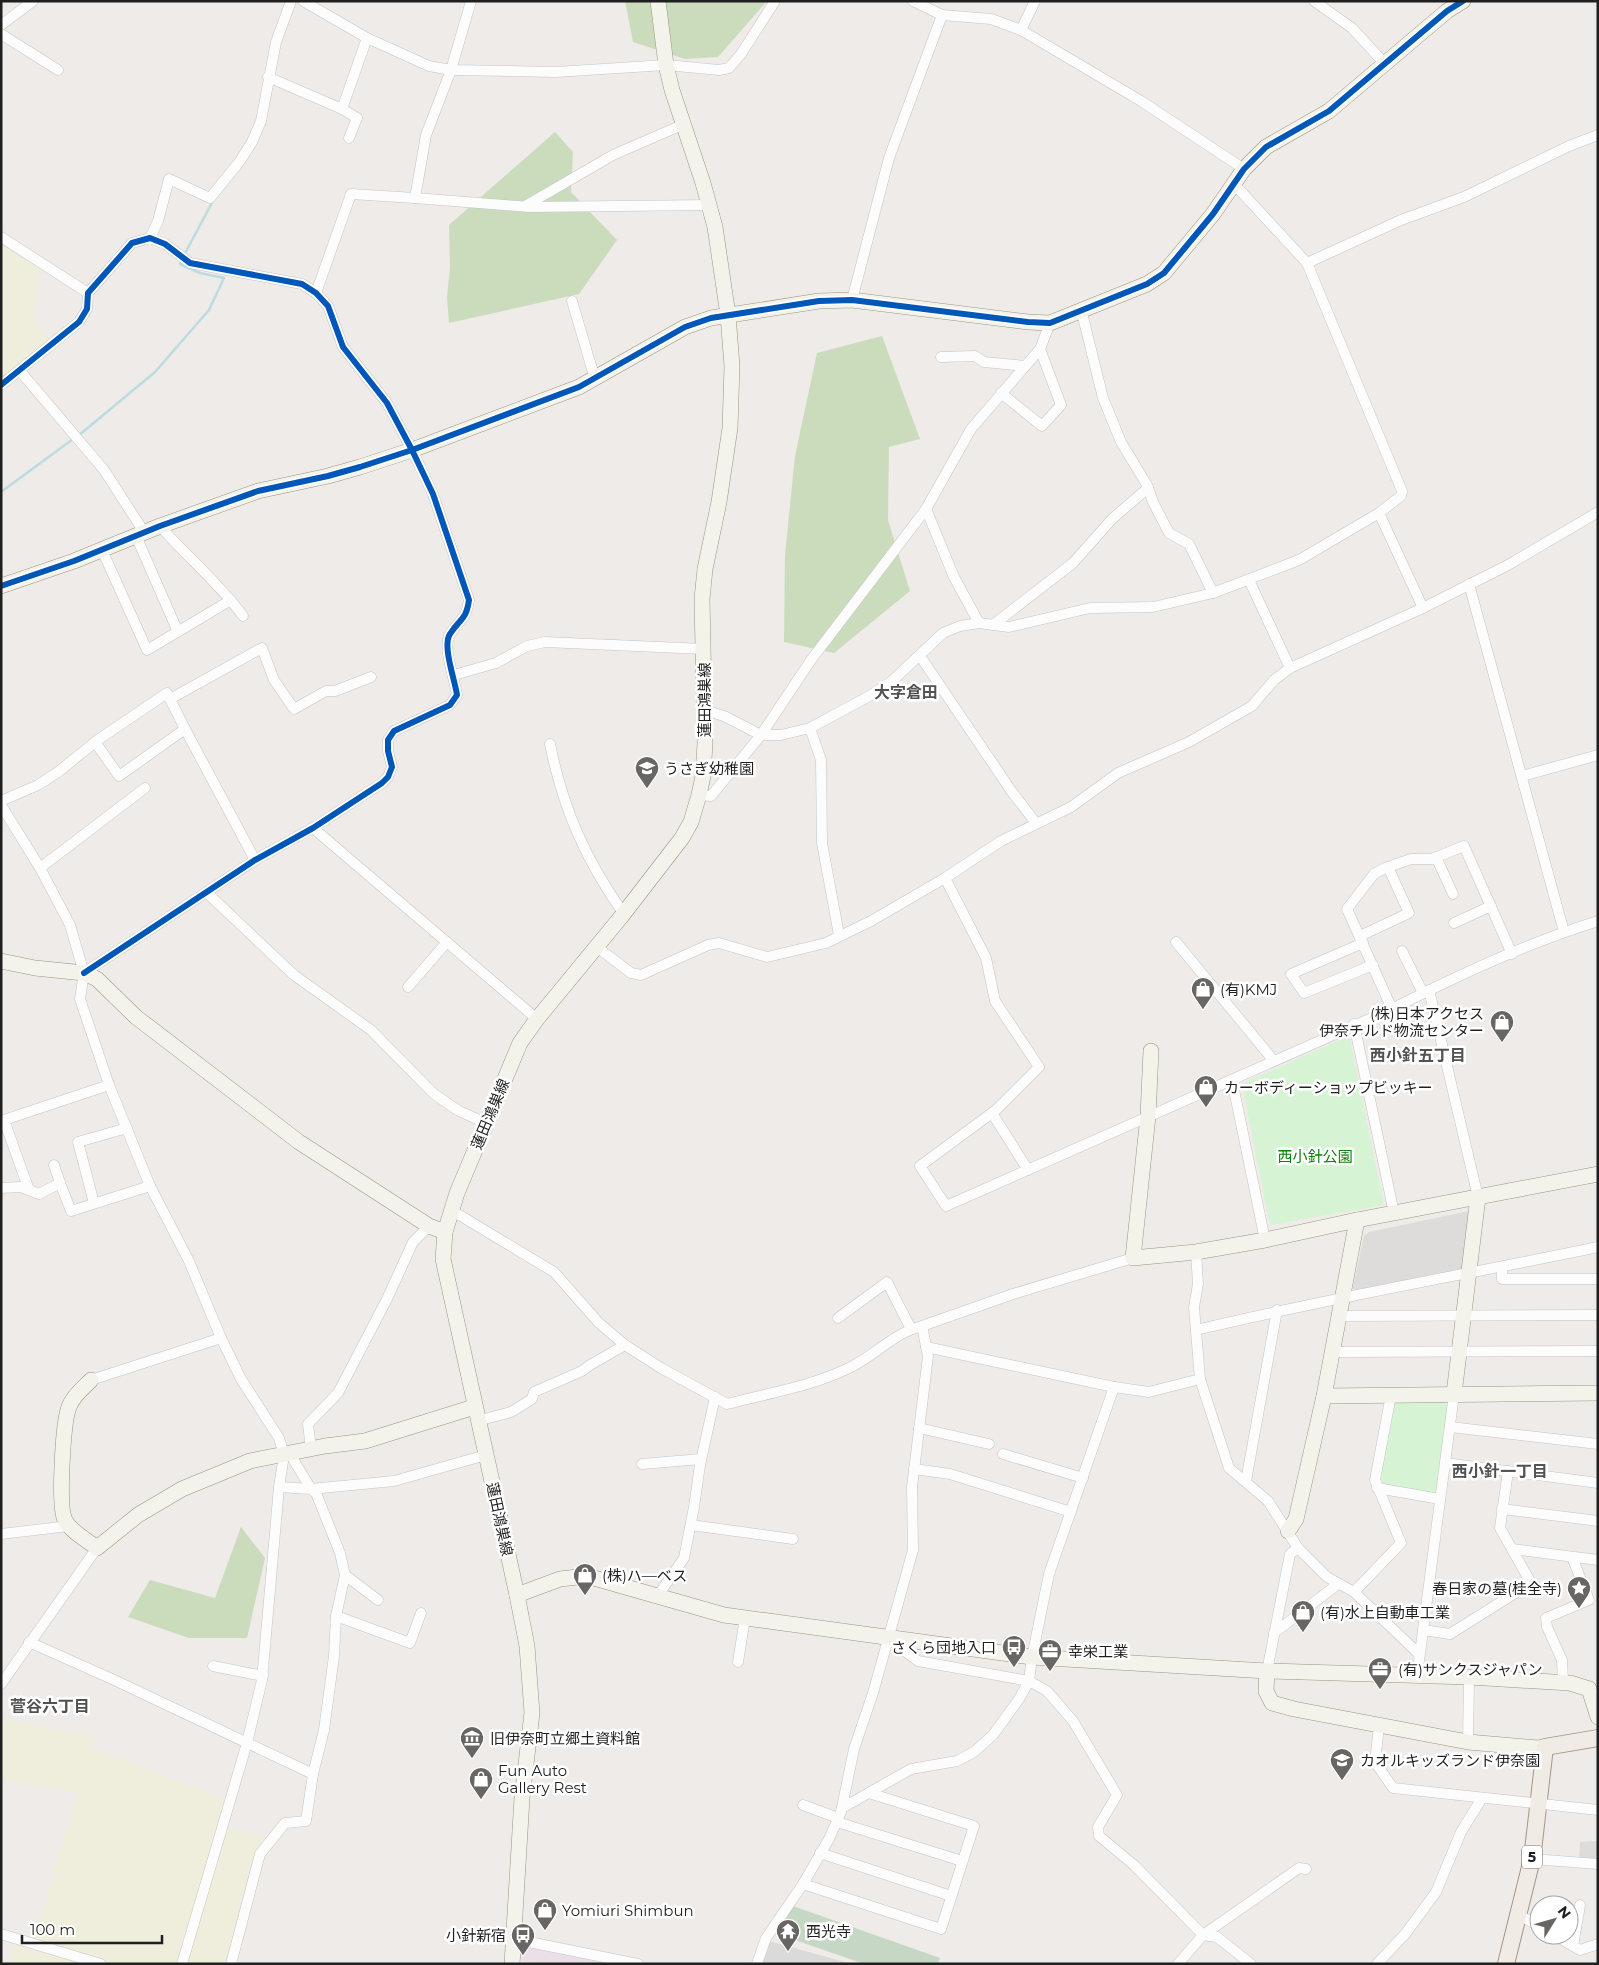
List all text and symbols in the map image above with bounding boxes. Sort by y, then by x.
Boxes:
street label: 蓮田鴻巣線 [695,662,714,738]
district label: 大字倉田 [874,683,938,702]
school or university icon: うさぎ幼稚園 [634,755,660,789]
place label: うさぎ幼稚園 [664,759,754,778]
shop icon: (有)KMJ [1190,976,1216,1010]
place label: (有)KMJ [1220,980,1277,999]
place label: (株)日本アクセス 伊奈チルド物流センター [1319,1004,1484,1040]
shop icon: (株)日本アクセス 伊奈チルド物流センター [1489,1009,1515,1043]
district label: 西小針五丁目 [1370,1046,1466,1065]
shop icon: カーボディーショップビッキー [1193,1074,1219,1108]
street label: 蓮田鴻巣線 [467,1076,513,1152]
place label: カーボディーショップビッキー [1224,1078,1433,1097]
park label: 西小針公園 [1277,1147,1353,1166]
district label: 西小針一丁目 [1452,1462,1548,1481]
street label: 蓮田鴻巣線 [483,1480,517,1558]
shop icon: (株)ハ―ベス [572,1562,598,1596]
place label: (株)ハ―ベス [602,1566,687,1585]
place icon: 春日家の墓(桂全寺) [1566,1575,1592,1609]
place label: 春日家の墓(桂全寺) [1432,1579,1562,1598]
shop icon: (有)水上自動車工業 [1290,1599,1316,1633]
place label: (有)水上自動車工業 [1320,1603,1450,1622]
bus stop icon: さくら団地入口 [1001,1634,1027,1668]
place label: さくら団地入口 [891,1638,996,1657]
office icon: 幸栄工業 [1037,1638,1063,1672]
place label: 幸栄工業 [1068,1642,1128,1661]
office icon: (有)サンクスジャパン [1367,1656,1393,1690]
place label: (有)サンクスジャパン [1398,1660,1542,1679]
district label: 菅谷六丁目 [10,1697,90,1716]
museum icon: 旧伊奈町立郷土資料館 [459,1725,485,1759]
place label: 旧伊奈町立郷土資料館 [490,1729,640,1748]
school or university icon: カオルキッズランド伊奈園 [1329,1747,1355,1781]
place label: カオルキッズランド伊奈園 [1360,1751,1540,1770]
place label: Fun Auto Gallery Rest [498,1761,587,1797]
shop icon: Fun Auto Gallery Rest [468,1766,494,1800]
road number: 5 [1522,1845,1542,1868]
north arrow [1529,1895,1579,1945]
shop icon: Yomiuri Shimbun [532,1897,558,1931]
place label: Yomiuri Shimbun [562,1901,694,1920]
text: N [1554,1902,1575,1922]
scale bar [22,1912,162,1944]
temple icon: 西光寺 [775,1918,801,1952]
text: 100 m [30,1920,75,1939]
bus stop icon: 小針新宿 [510,1922,536,1956]
place label: 西光寺 [806,1922,851,1941]
place label: 小針新宿 [446,1926,506,1945]

